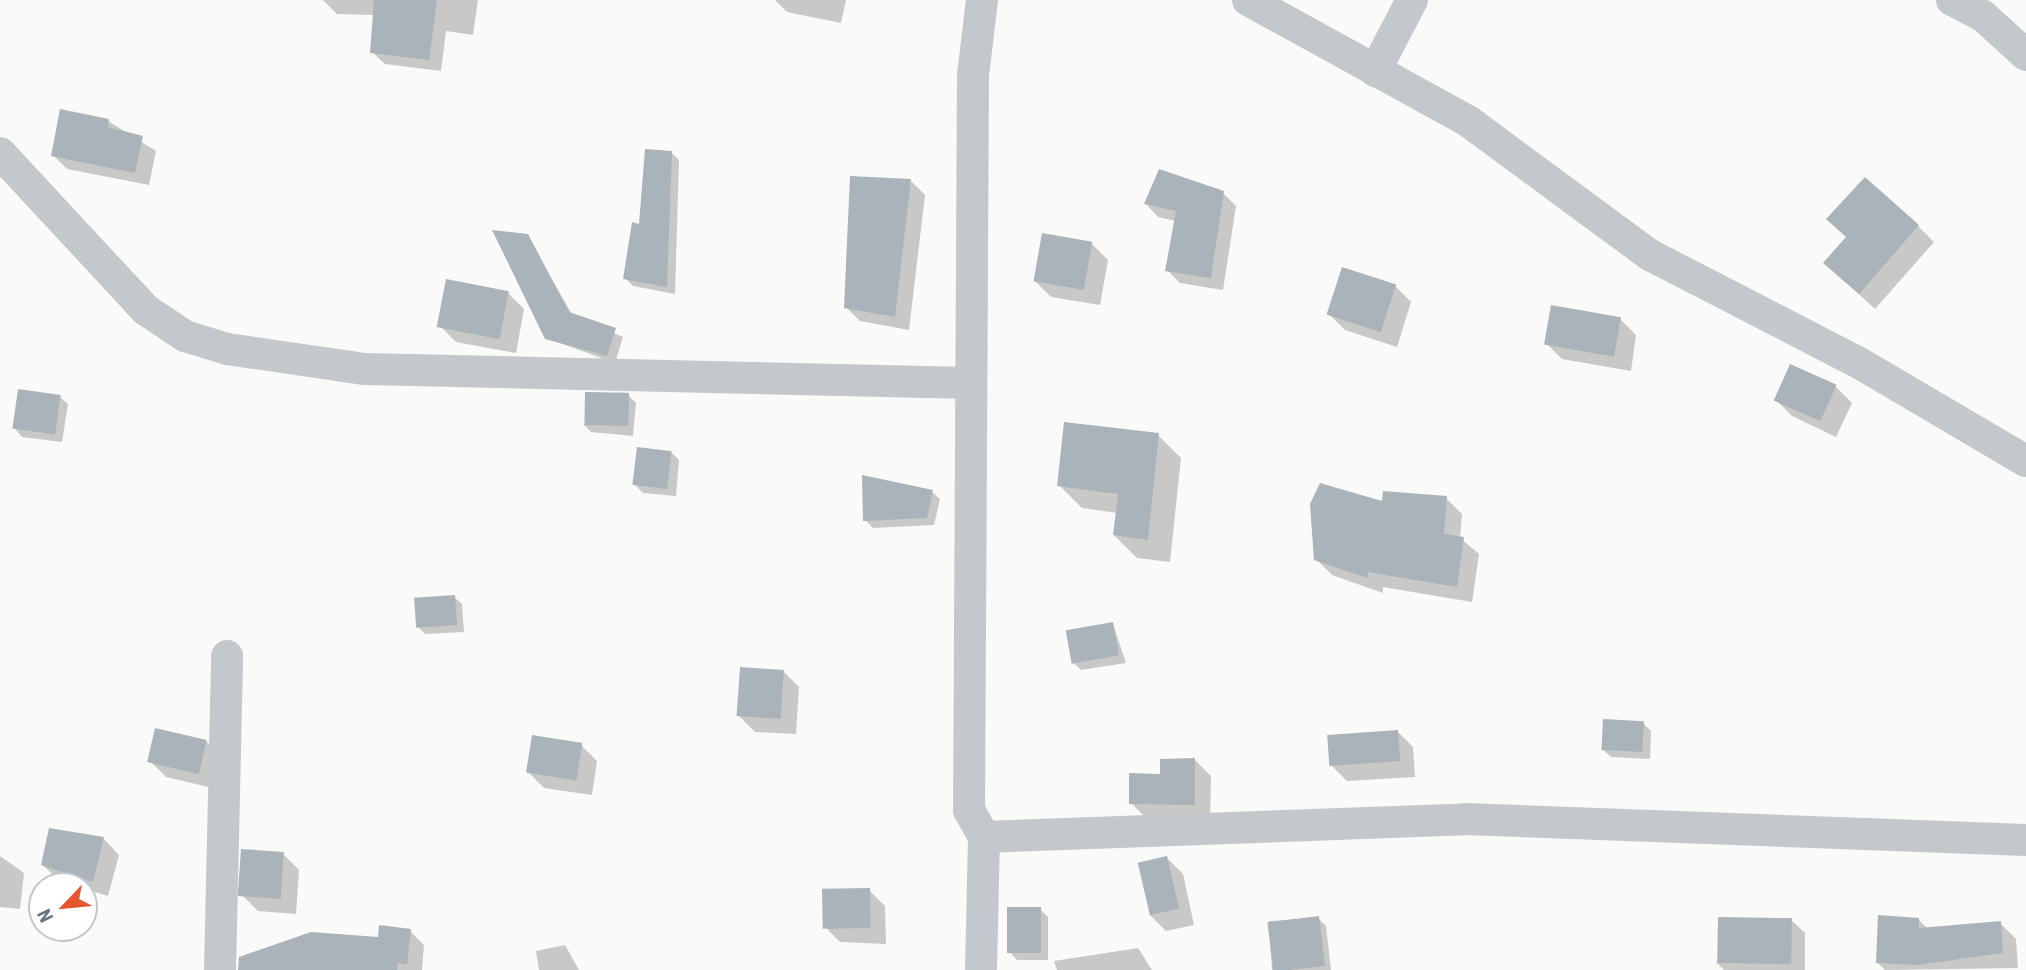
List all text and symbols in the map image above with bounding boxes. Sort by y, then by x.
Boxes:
north arrow [28,872,98,942]
text: N [33,905,58,926]

